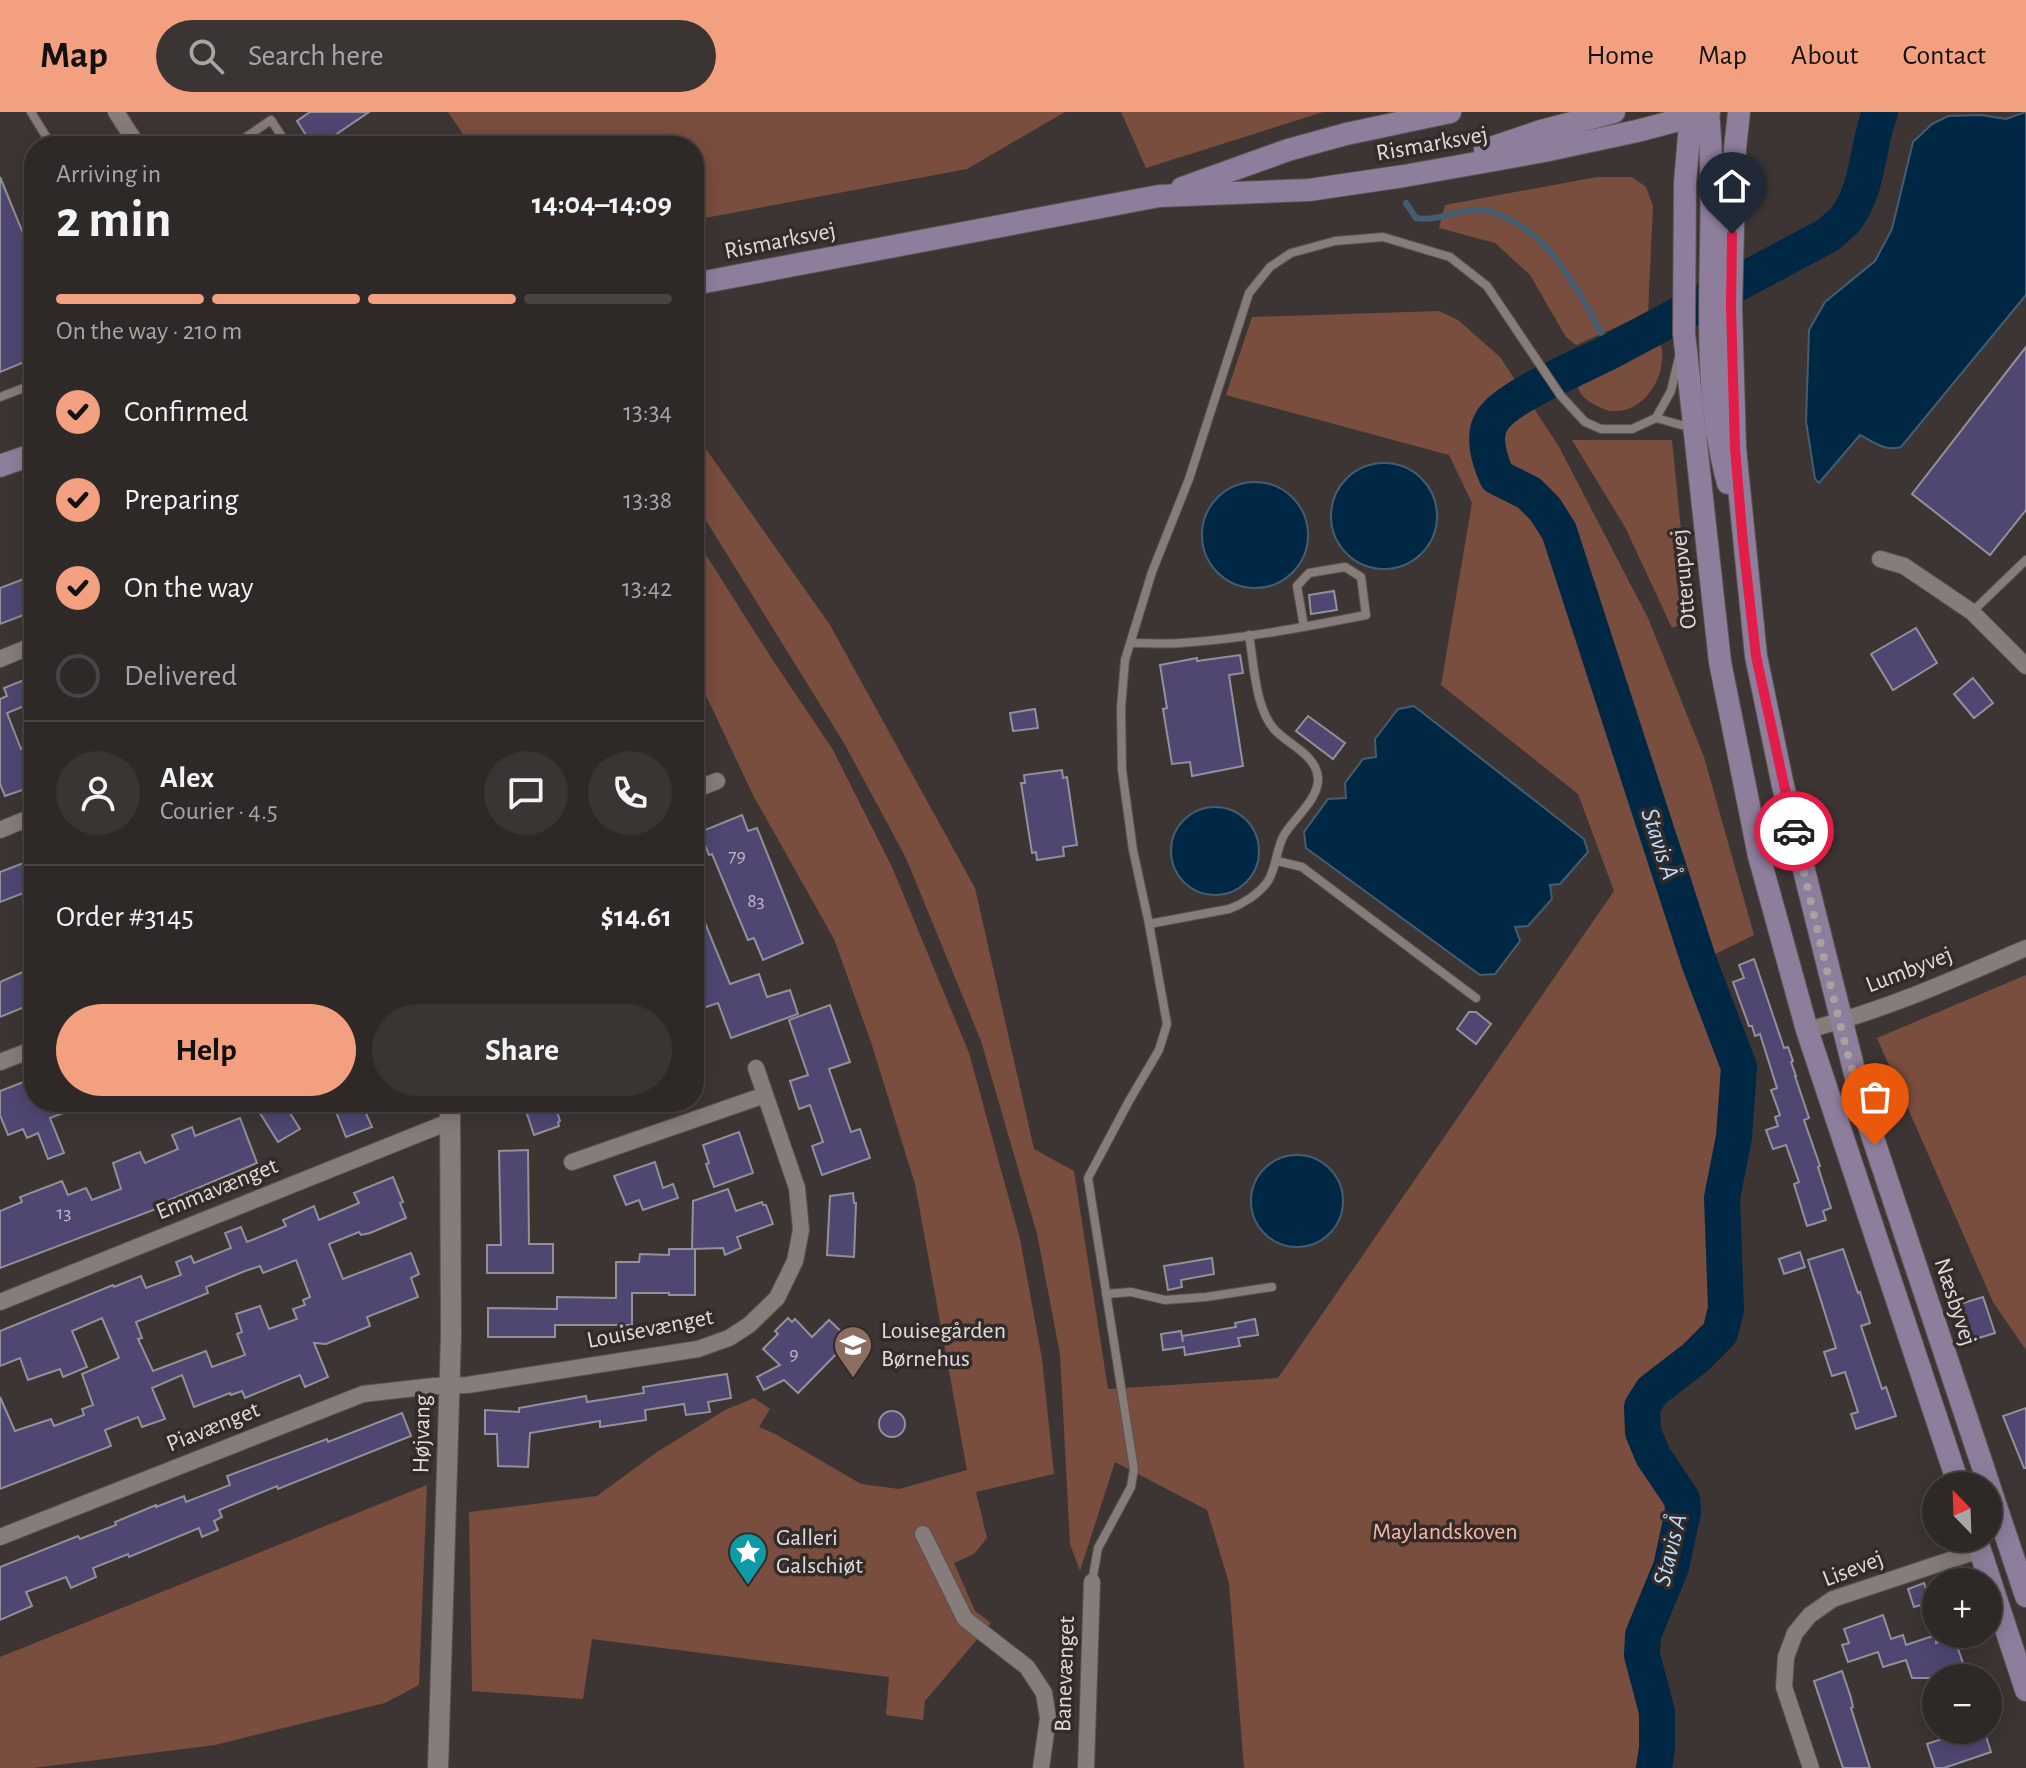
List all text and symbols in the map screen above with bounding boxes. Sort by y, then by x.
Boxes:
search box [156,20,716,92]
icon: search [184,34,228,78]
text: Map [40,37,108,75]
text: Search here [248,41,384,71]
text: Home [1587,42,1654,70]
text: Map [1698,42,1747,70]
text: About [1791,42,1859,70]
text: Contact [1903,42,1986,70]
street label: Rismarksvej [1374,122,1490,166]
pin [1698,152,1766,234]
text: Arriving in [56,161,161,187]
icon: home [1710,164,1754,208]
text: 14:04–14:09 [532,189,672,219]
text: 2 min [56,194,171,246]
street label: Rismarksvej [722,218,838,264]
text: On the way · 210 m [56,318,242,344]
icon: check [56,390,100,434]
text: Confirmed [124,397,248,427]
text: 13:34 [623,399,672,425]
icon: check [56,478,100,522]
text: Preparing [124,485,239,515]
text: 13:38 [623,487,672,513]
street label: Otterupvej [1667,528,1701,630]
icon: check [56,566,100,610]
text: On the way [124,573,253,603]
text: 13:42 [622,575,672,601]
text: Delivered [124,661,237,691]
button: person [56,751,140,835]
button: chat [484,751,568,835]
button: phone [588,751,672,835]
text: Alex [160,763,214,793]
courier [1754,791,1834,871]
text: Courier · 4.5 [160,798,278,824]
water label: Stavis Å [1636,804,1686,883]
icon: car [1772,809,1816,853]
house number: 79 [728,846,746,866]
house number: 83 [747,891,765,911]
text: Order #3145 [56,902,194,932]
text: $14.61 [600,902,672,932]
street label: Lumbyvej [1862,943,1956,997]
button: Help [56,1004,356,1096]
button: Share [372,1004,672,1096]
pin [1841,1063,1909,1145]
icon: bag [1853,1075,1897,1119]
street label: Emmavænget [153,1154,282,1224]
house number: 13 [56,1203,72,1223]
street label: Næsbyvej [1930,1255,1980,1349]
street label: Louisevænget [585,1305,716,1353]
place label: Louisegården Børnehus [881,1319,1006,1371]
school or university icon: Louisegården Børnehus [832,1324,874,1379]
house number: 9 [789,1344,799,1364]
street label: Højvang [409,1394,435,1474]
street label: Piavænget [163,1397,263,1456]
north arrow [1922,1472,2002,1552]
map controls [1922,1472,2002,1744]
water label: Stavis Å [1647,1511,1692,1589]
park label: Maylandskoven [1372,1520,1518,1544]
place label: Galleri Galschiøt [776,1526,863,1578]
place icon: Galleri Galschiøt [727,1531,769,1586]
street label: Lisevej [1819,1547,1887,1591]
button: + [1922,1568,2002,1648]
street label: Banevænget [1051,1615,1079,1732]
button: − [1922,1664,2002,1744]

